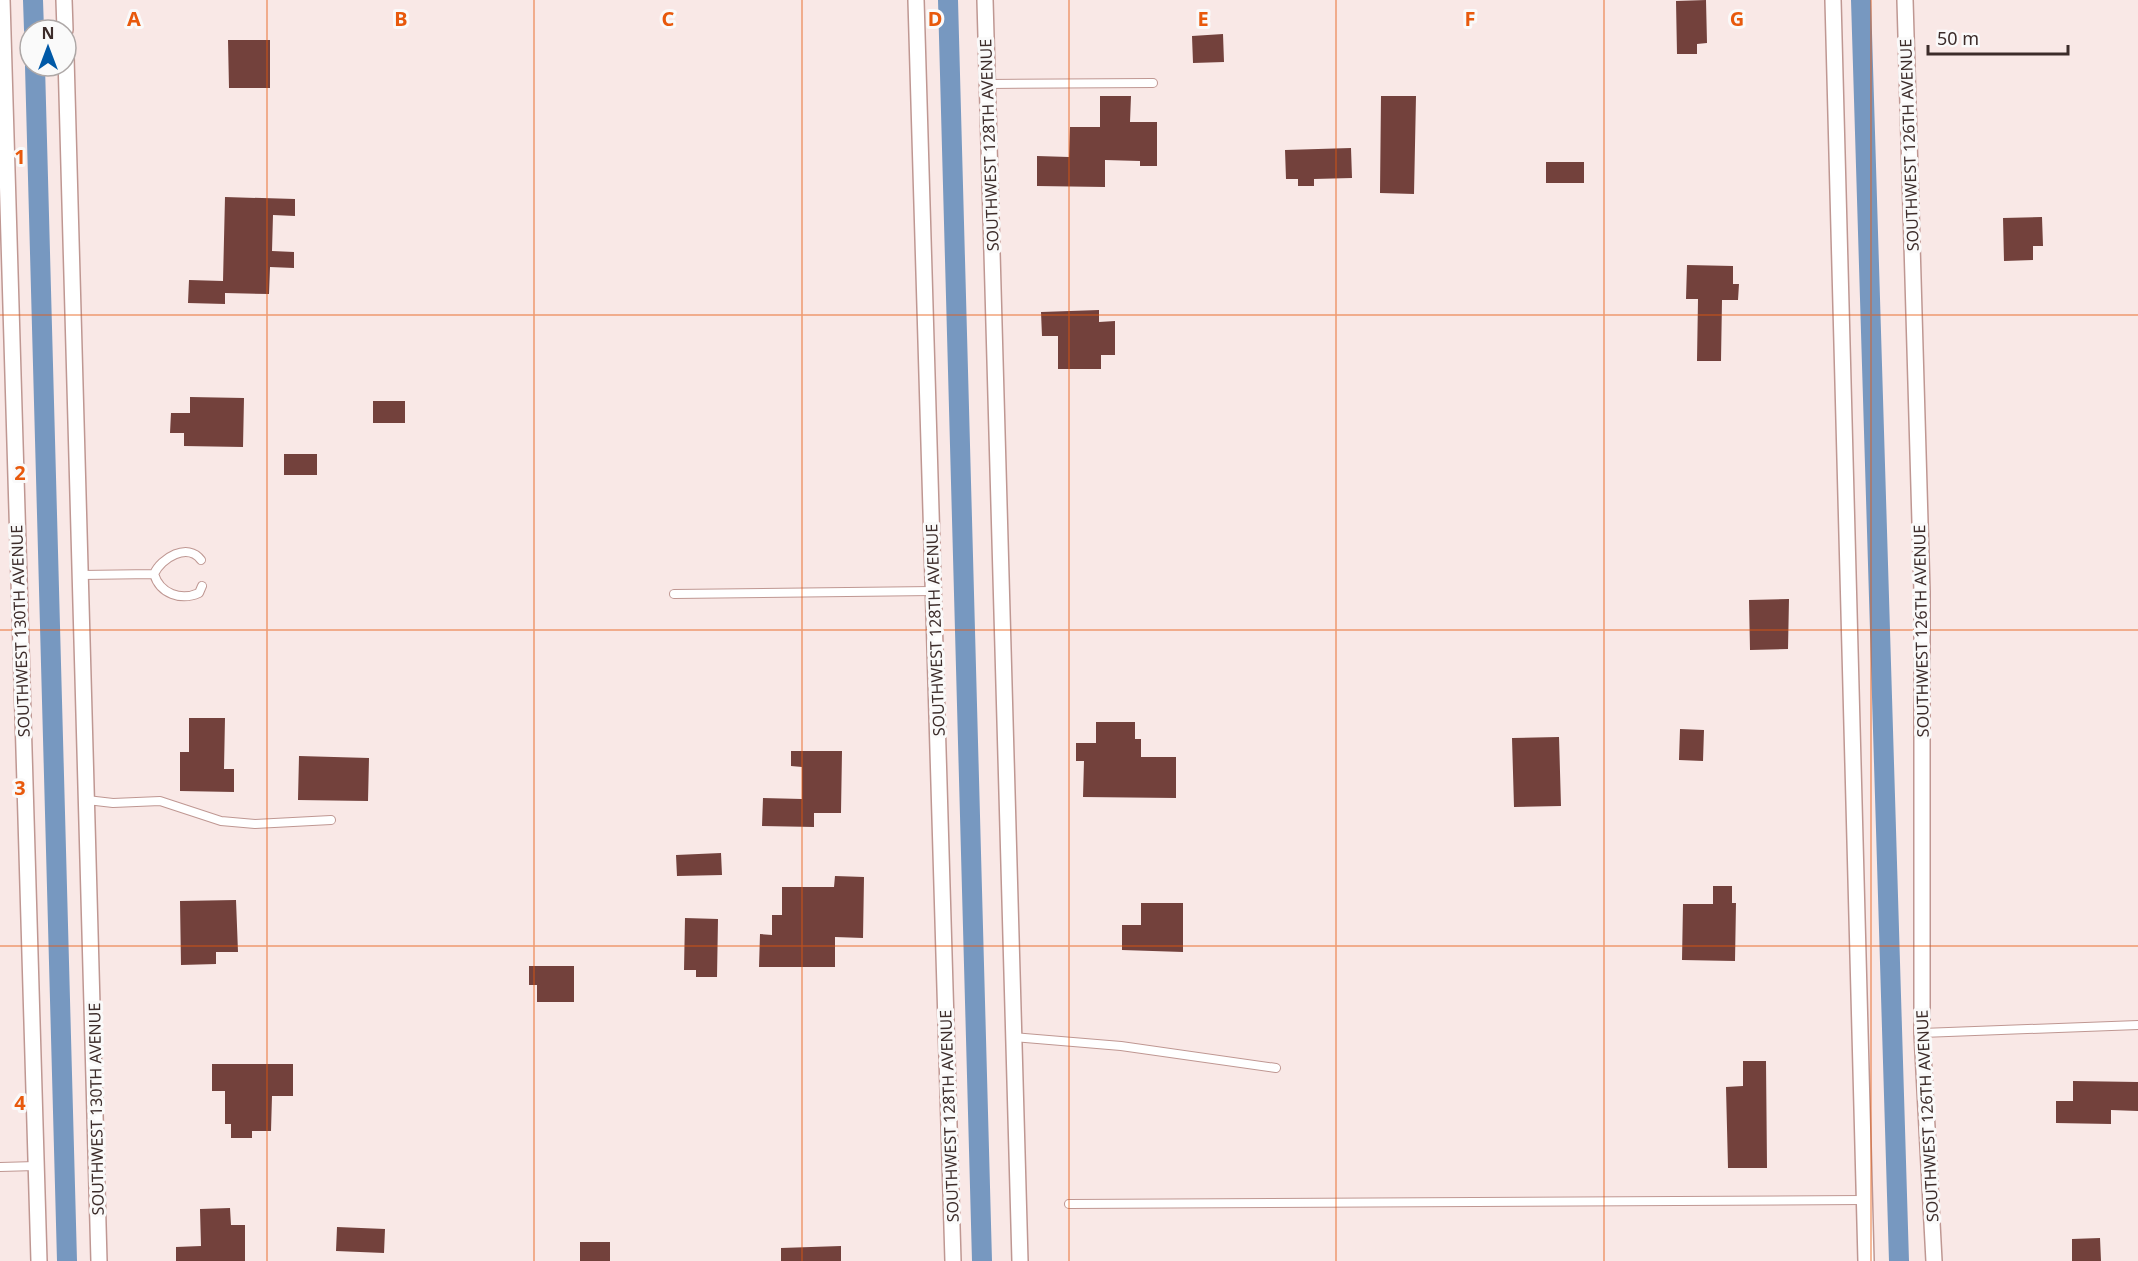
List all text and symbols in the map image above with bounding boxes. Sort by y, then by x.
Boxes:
text: A [127,5,141,32]
text: B [394,5,408,32]
text: C [662,5,675,32]
text: D [928,5,942,32]
text: E [1197,5,1209,32]
text: F [1465,5,1475,32]
text: G [1730,5,1744,32]
north arrow [18,18,78,78]
scale bar [1928,18,2068,56]
text: N [41,22,55,44]
text: 50 m [1937,26,1979,50]
street label: SOUTHWEST 128TH AVENUE [974,38,1004,252]
street label: SOUTHWEST 126TH AVENUE [1894,38,1924,252]
text: 1 [14,143,26,170]
text: 2 [14,459,26,486]
street label: SOUTHWEST 128TH AVENUE [920,523,950,737]
street label: SOUTHWEST 130TH AVENUE [5,524,35,738]
street label: SOUTHWEST 126TH AVENUE [1908,525,1934,737]
text: 3 [14,774,26,801]
street label: SOUTHWEST 130TH AVENUE [83,1003,109,1215]
street label: SOUTHWEST 128TH AVENUE [934,1009,964,1223]
street label: SOUTHWEST 126TH AVENUE [1910,1009,1944,1223]
text: 4 [14,1089,26,1116]

